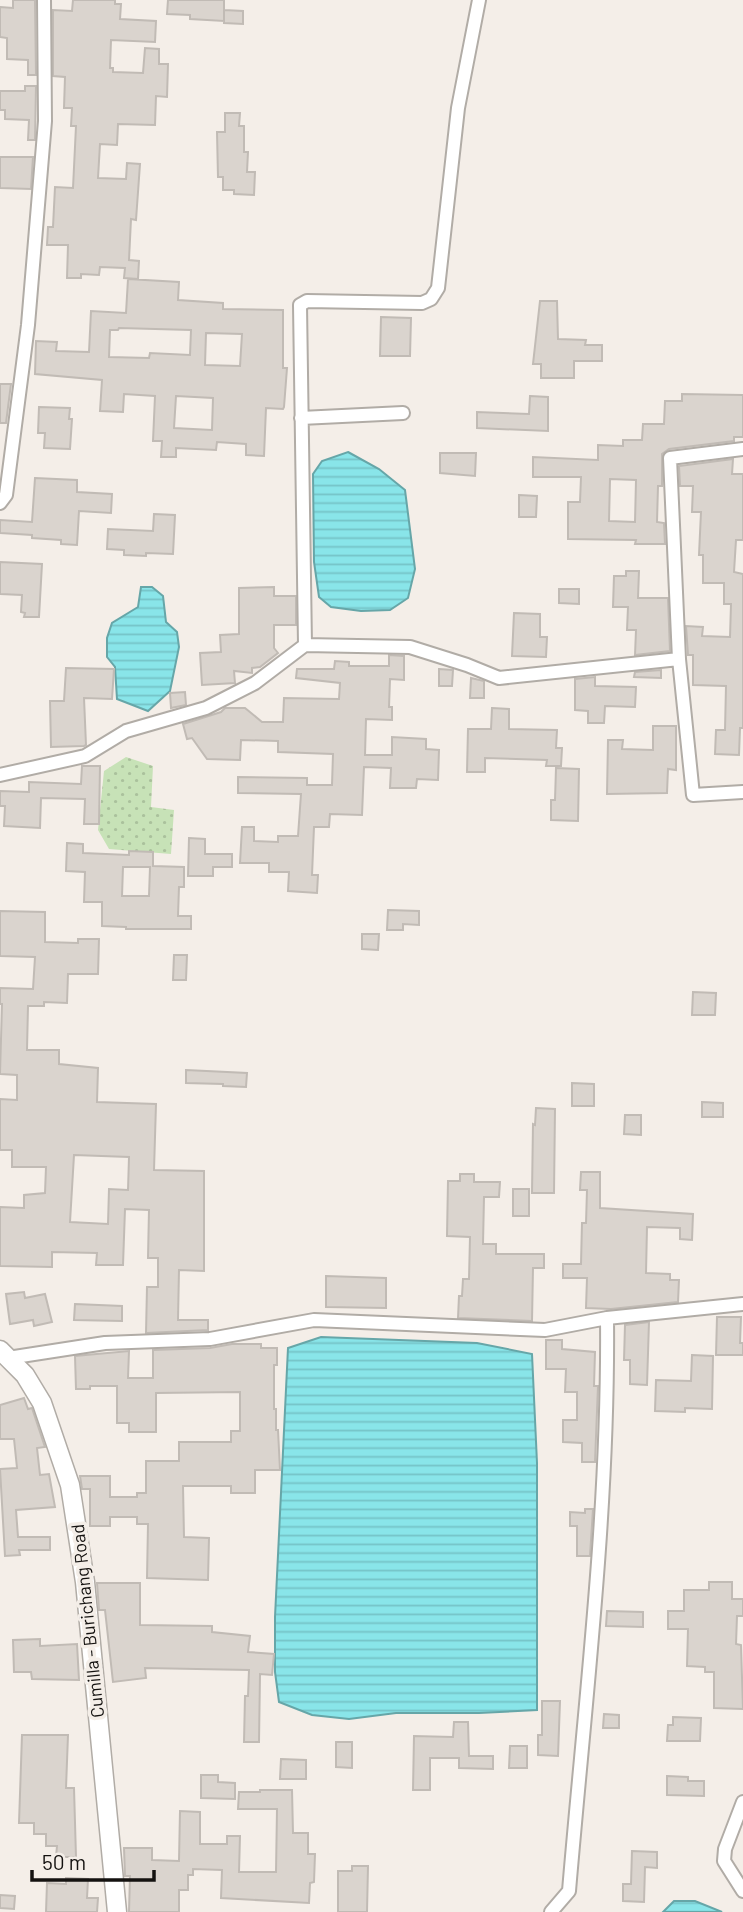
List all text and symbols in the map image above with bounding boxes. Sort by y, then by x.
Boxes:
street label: Cumilla - Burichang Road [66,1523,108,1719]
scale bar [32,1839,154,1883]
text: 50 m [42,1849,86,1874]

